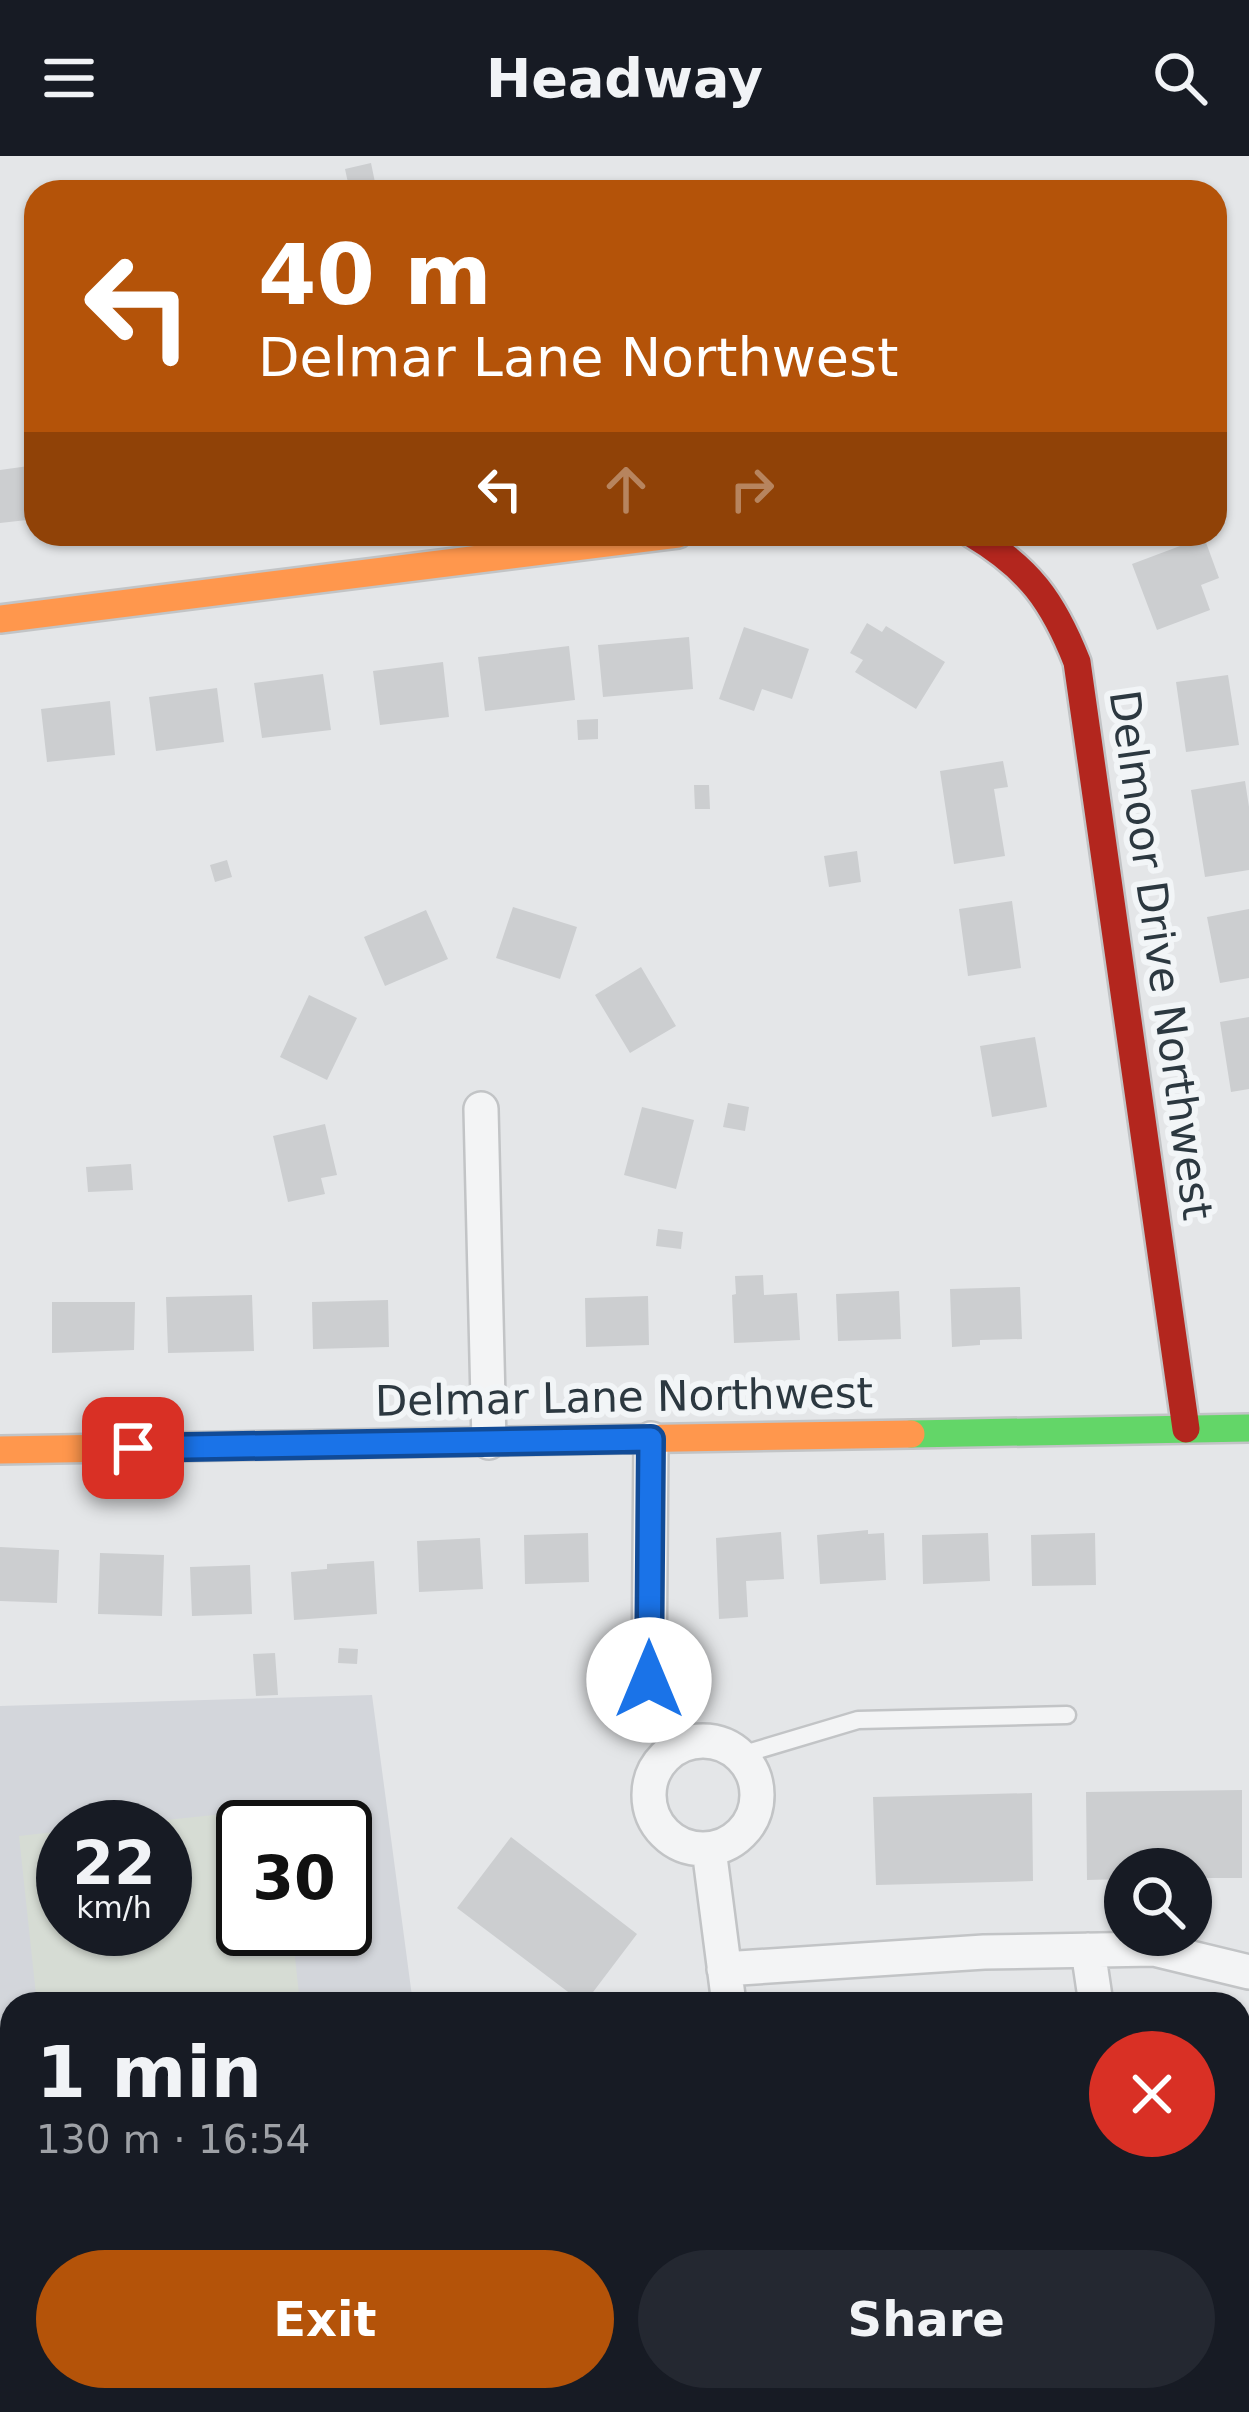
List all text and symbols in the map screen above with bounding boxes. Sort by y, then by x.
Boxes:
icon: menu [36,45,102,111]
icon: search [1147,45,1213,111]
text: Headway [486,47,763,110]
text: 40 m [258,226,492,324]
icon: left [60,228,216,384]
text: Delmar Lane Northwest [258,326,898,389]
icon: left [467,456,533,522]
icon: ahead [593,456,659,522]
icon: right [719,456,785,522]
street label: Delmoor Drive Northwest [1100,687,1222,1223]
street label: Delmar Lane Northwest [375,1368,873,1426]
pin [82,1397,184,1499]
icon: arrive [100,1415,166,1481]
position arrow [586,1617,712,1743]
speed limit sign: 30 [216,1800,372,1956]
text: 22 [72,1828,156,1898]
map controls [1104,1848,1212,1956]
button: search [1104,1848,1212,1956]
text: km/h [76,1890,152,1925]
text: 1 min [36,2030,262,2114]
button: close [1089,2031,1215,2157]
text: 130 m · 16:54 [36,2117,310,2162]
button: Exit [36,2250,614,2388]
button: Share [638,2250,1215,2388]

